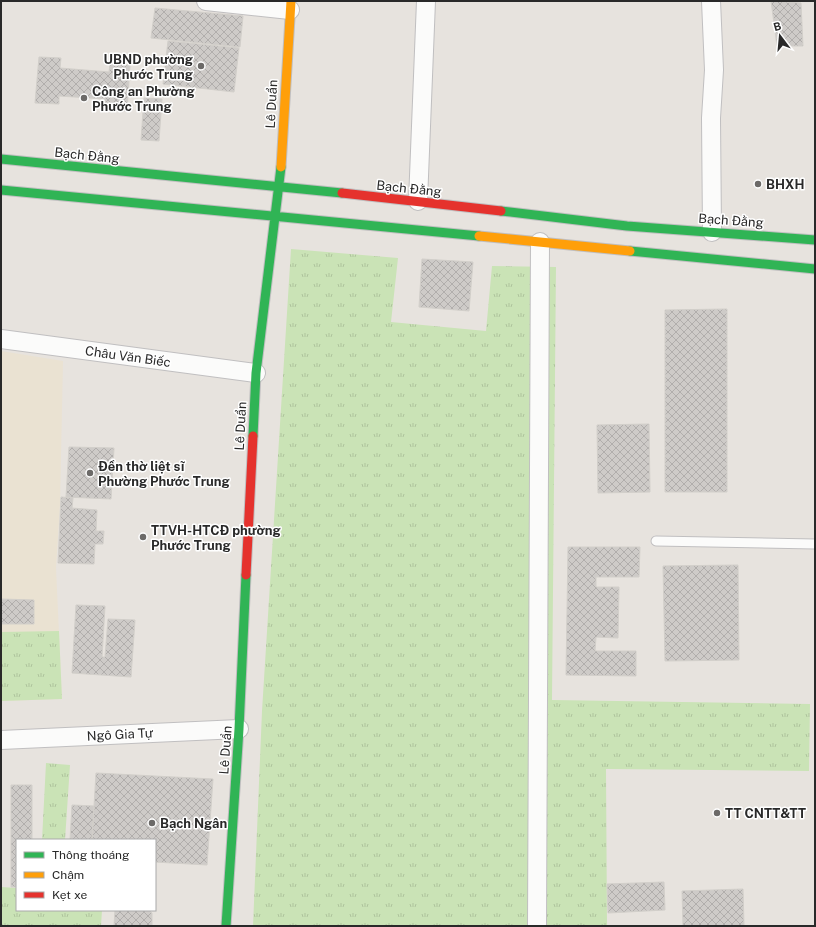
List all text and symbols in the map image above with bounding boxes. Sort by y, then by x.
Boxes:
north arrow [760,16,800,56]
text: B [772,19,783,33]
place label: UBND phường Phước Trung [104,52,193,82]
marker: UBND phường Phước Trung [196,61,206,71]
street label: Lê Duẩn [263,79,280,129]
place label: Công an Phường Phước Trung [92,84,195,114]
marker: Công an Phường Phước Trung [79,93,89,103]
street label: Bạch Đằng [54,145,120,166]
place label: BHXH [766,177,804,192]
street label: Bạch Đằng [376,178,442,199]
marker: BHXH [753,179,763,189]
street label: Bạch Đằng [698,211,764,230]
street label: Châu Văn Biếc [84,343,172,370]
street label: Lê Duẩn [232,401,249,451]
place label: Đền thờ liệt sĩ Phường Phước Trung [98,459,230,489]
marker: Đền thờ liệt sĩ Phường Phước Trung [85,468,95,478]
place label: TTVH-HTCĐ phường Phước Trung [151,523,281,553]
marker: TTVH-HTCĐ phường Phước Trung [138,532,148,542]
street label: Ngô Gia Tự [86,725,154,744]
street label: Lê Duẩn [216,725,235,775]
place label: TT CNTT&TT [725,806,806,821]
marker: TT CNTT&TT [712,808,722,818]
place label: Bạch Ngân [160,816,227,831]
marker: Bạch Ngân [147,818,157,828]
legend [16,839,156,911]
text: Thông thoáng [52,848,129,862]
text: Chậm [52,868,84,882]
text: Kẹt xe [52,888,87,902]

